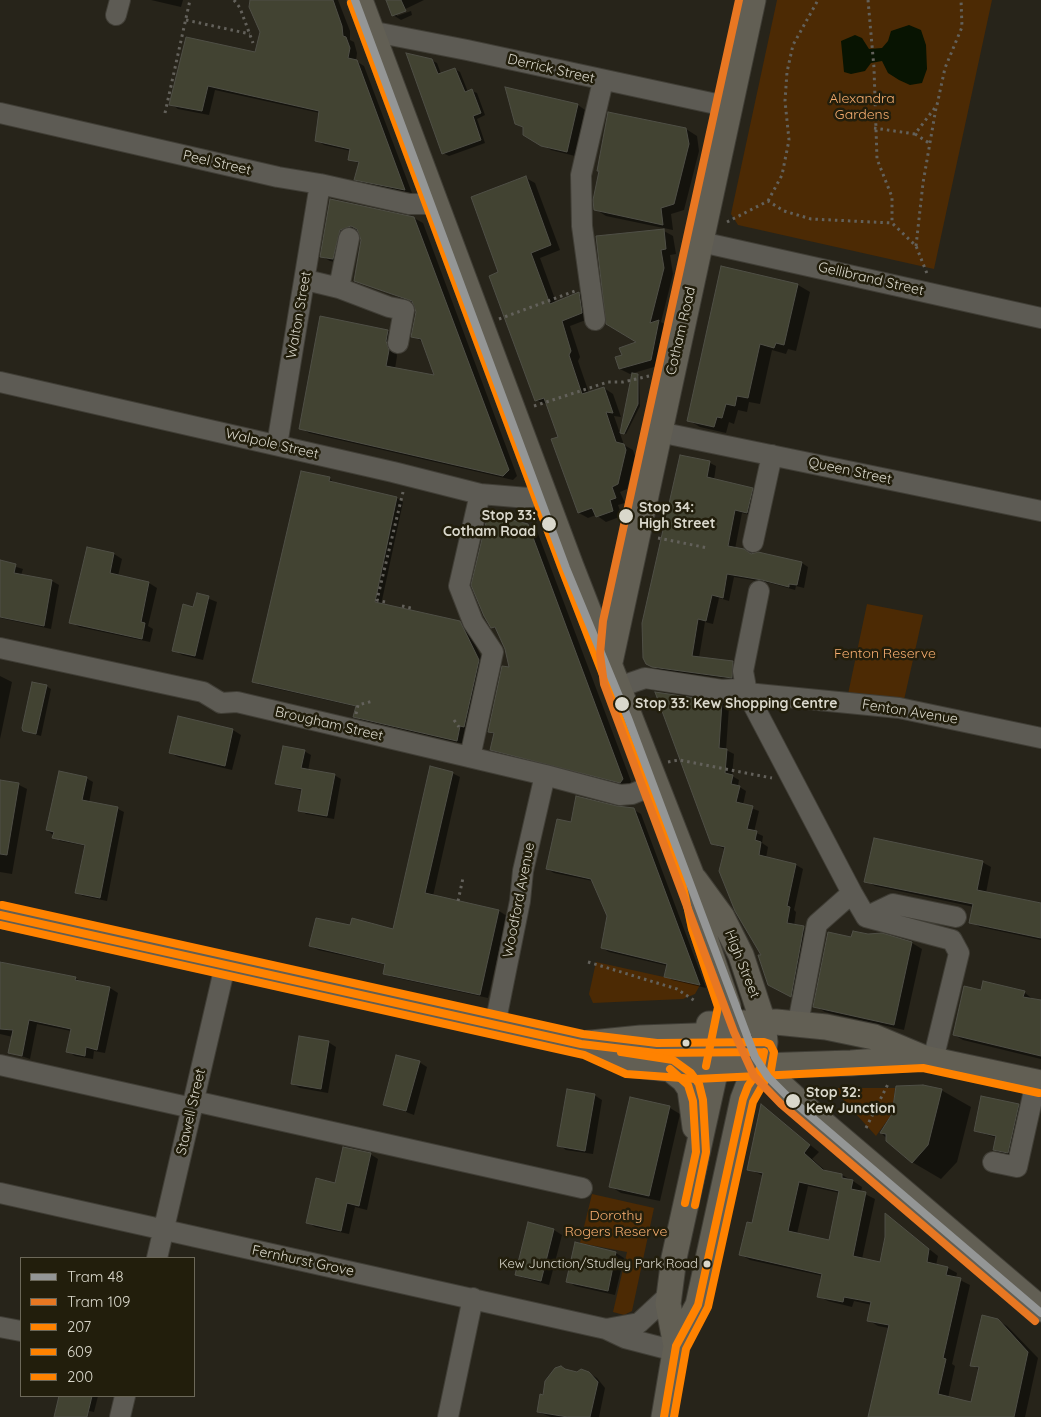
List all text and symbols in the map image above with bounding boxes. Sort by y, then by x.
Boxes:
street label: Derrick Street [506,51,596,87]
park label: Alexandra Gardens [829,91,895,124]
street label: Peel Street [181,147,253,179]
street label: Gellibrand Street [817,259,925,299]
street label: Walton Street [283,270,315,360]
street label: Cotham Road [663,285,699,377]
street label: Walpole Street [224,425,320,463]
street label: Queen Street [807,454,893,488]
place label: Stop 34: High Street [639,500,716,532]
marker: Stop 34: High Street [617,507,635,525]
place label: Stop 33: Cotham Road [443,508,536,540]
marker: Stop 33: Cotham Road [540,515,558,533]
park label: Fenton Reserve [834,646,936,662]
marker: Stop 33: Kew Shopping Centre [613,695,631,713]
place label: Stop 33: Kew Shopping Centre [635,696,838,712]
street label: Fenton Avenue [861,696,959,728]
street label: Brougham Street [273,703,385,745]
street label: Woodford Avenue [500,841,538,959]
street label: High Street [721,928,763,1000]
unlabelled marker [681,1038,691,1048]
street label: Stawell Street [173,1067,209,1157]
place label: Stop 32: Kew Junction [806,1085,895,1118]
marker: Stop 32: Kew Junction [784,1092,802,1110]
park label: Dorothy Rogers Reserve [565,1208,667,1240]
street label: Fernhurst Grove [250,1242,356,1280]
place label: Kew Junction/Studley Park Road [499,1256,698,1272]
legend [20,1257,195,1397]
marker: Kew Junction/Studley Park Road [702,1259,712,1269]
text: Tram 48 [67,1267,124,1286]
text: Tram 109 [67,1292,130,1311]
text: 207 [67,1317,91,1336]
text: 609 [67,1342,92,1361]
text: 200 [67,1367,93,1386]

